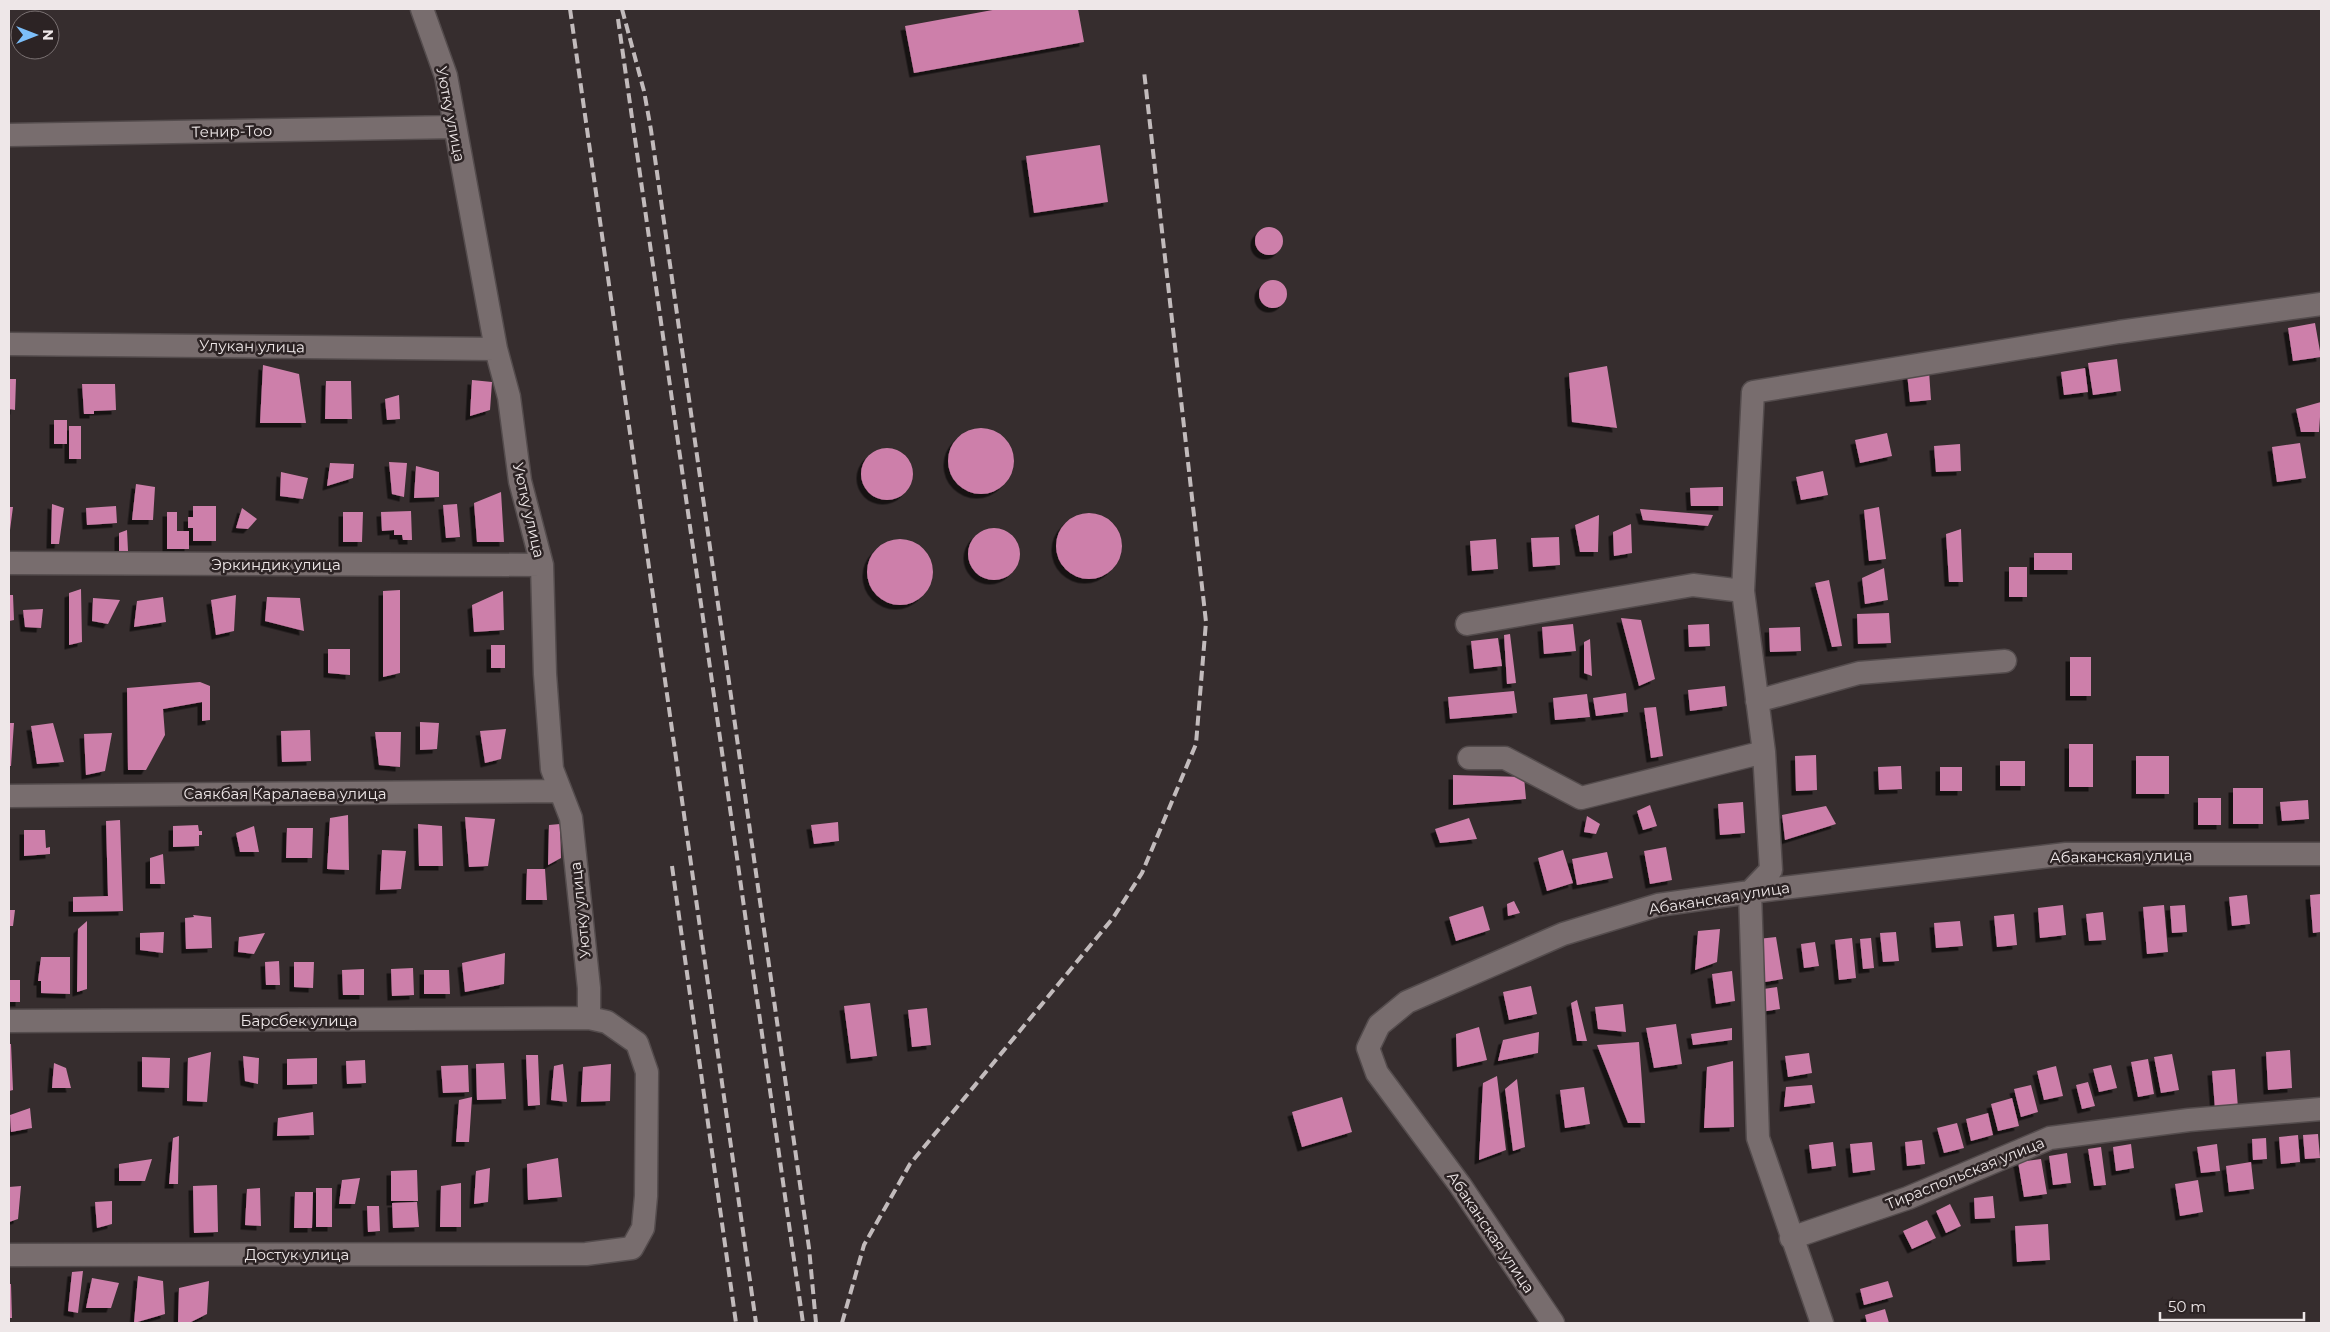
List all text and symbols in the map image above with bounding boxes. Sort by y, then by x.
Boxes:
north arrow [10,10,60,60]
text: N [39,29,57,41]
street label: Уютку улица [432,65,470,163]
street label: Тенир-Тоо [192,121,272,141]
street label: Улукан улица [199,336,305,356]
street label: Уютку улица [509,461,549,559]
street label: Эркиндик улица [211,555,341,574]
street label: Саякбая Каралаева улица [184,784,386,803]
street label: Абаканская улица [2050,845,2192,867]
street label: Уютку улица [565,861,595,959]
street label: Абаканская улица [1647,877,1791,919]
street label: Барсбек улица [241,1011,358,1030]
street label: Тираспольская улица [1883,1132,2047,1214]
street label: Абаканская улица [1443,1168,1539,1296]
street label: Достук улица [245,1245,349,1264]
scale bar [2160,1290,2304,1322]
text: 50 m [2168,1297,2206,1316]

